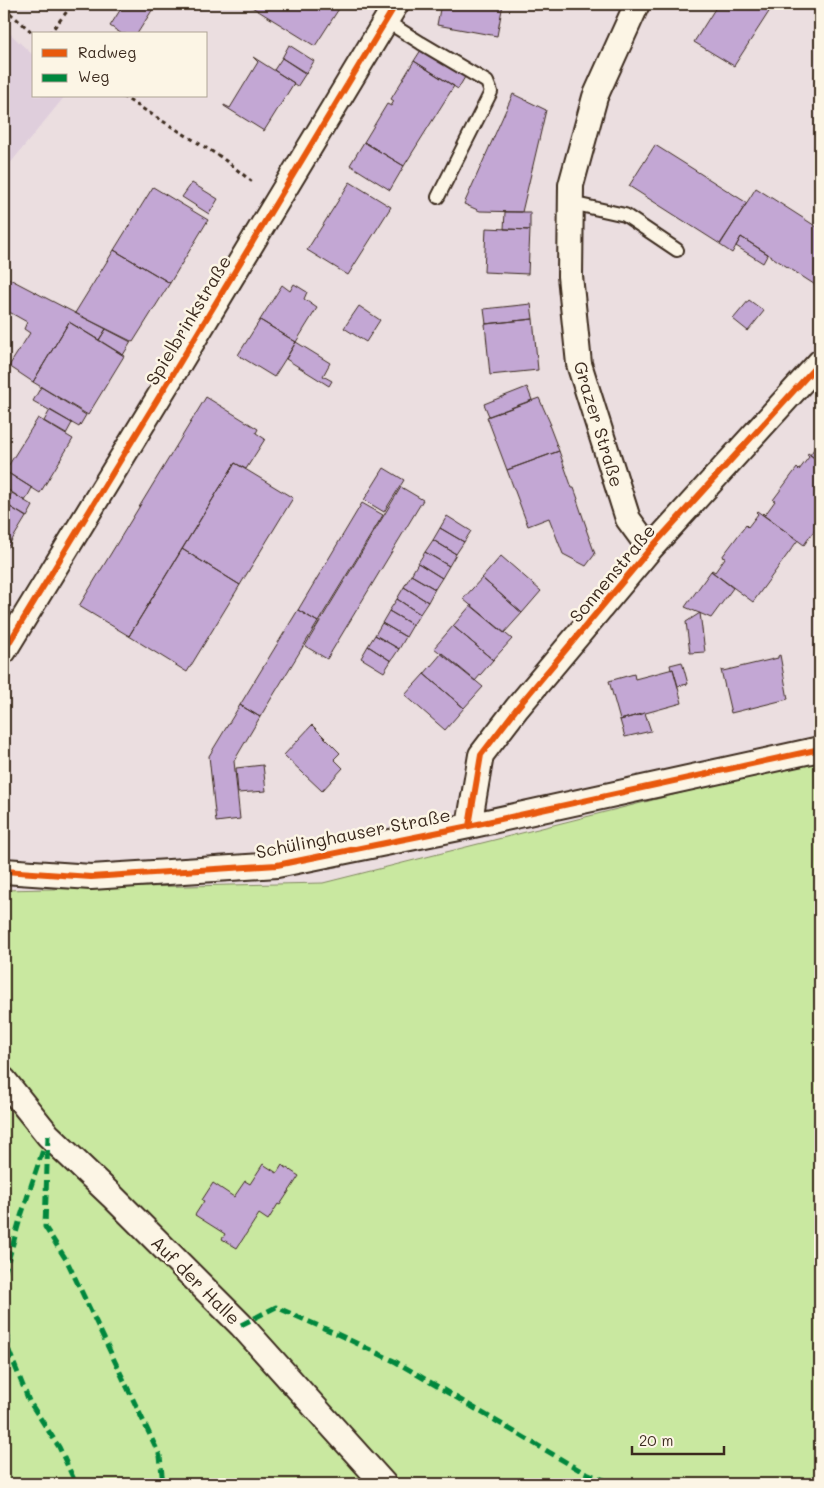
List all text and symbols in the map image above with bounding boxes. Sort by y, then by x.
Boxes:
legend [32,32,208,98]
text: Radweg [78,42,136,62]
text: Weg [78,66,109,86]
street label: Spielbrinkstraße [140,251,236,389]
street label: Grazer Straße [568,358,630,490]
street label: Sonnenstraße [564,519,660,627]
street label: Schülinghauser Straße [254,802,452,864]
street label: Auf der Halle [146,1230,246,1330]
scale bar [632,1423,724,1455]
text: 20 m [639,1430,673,1450]

